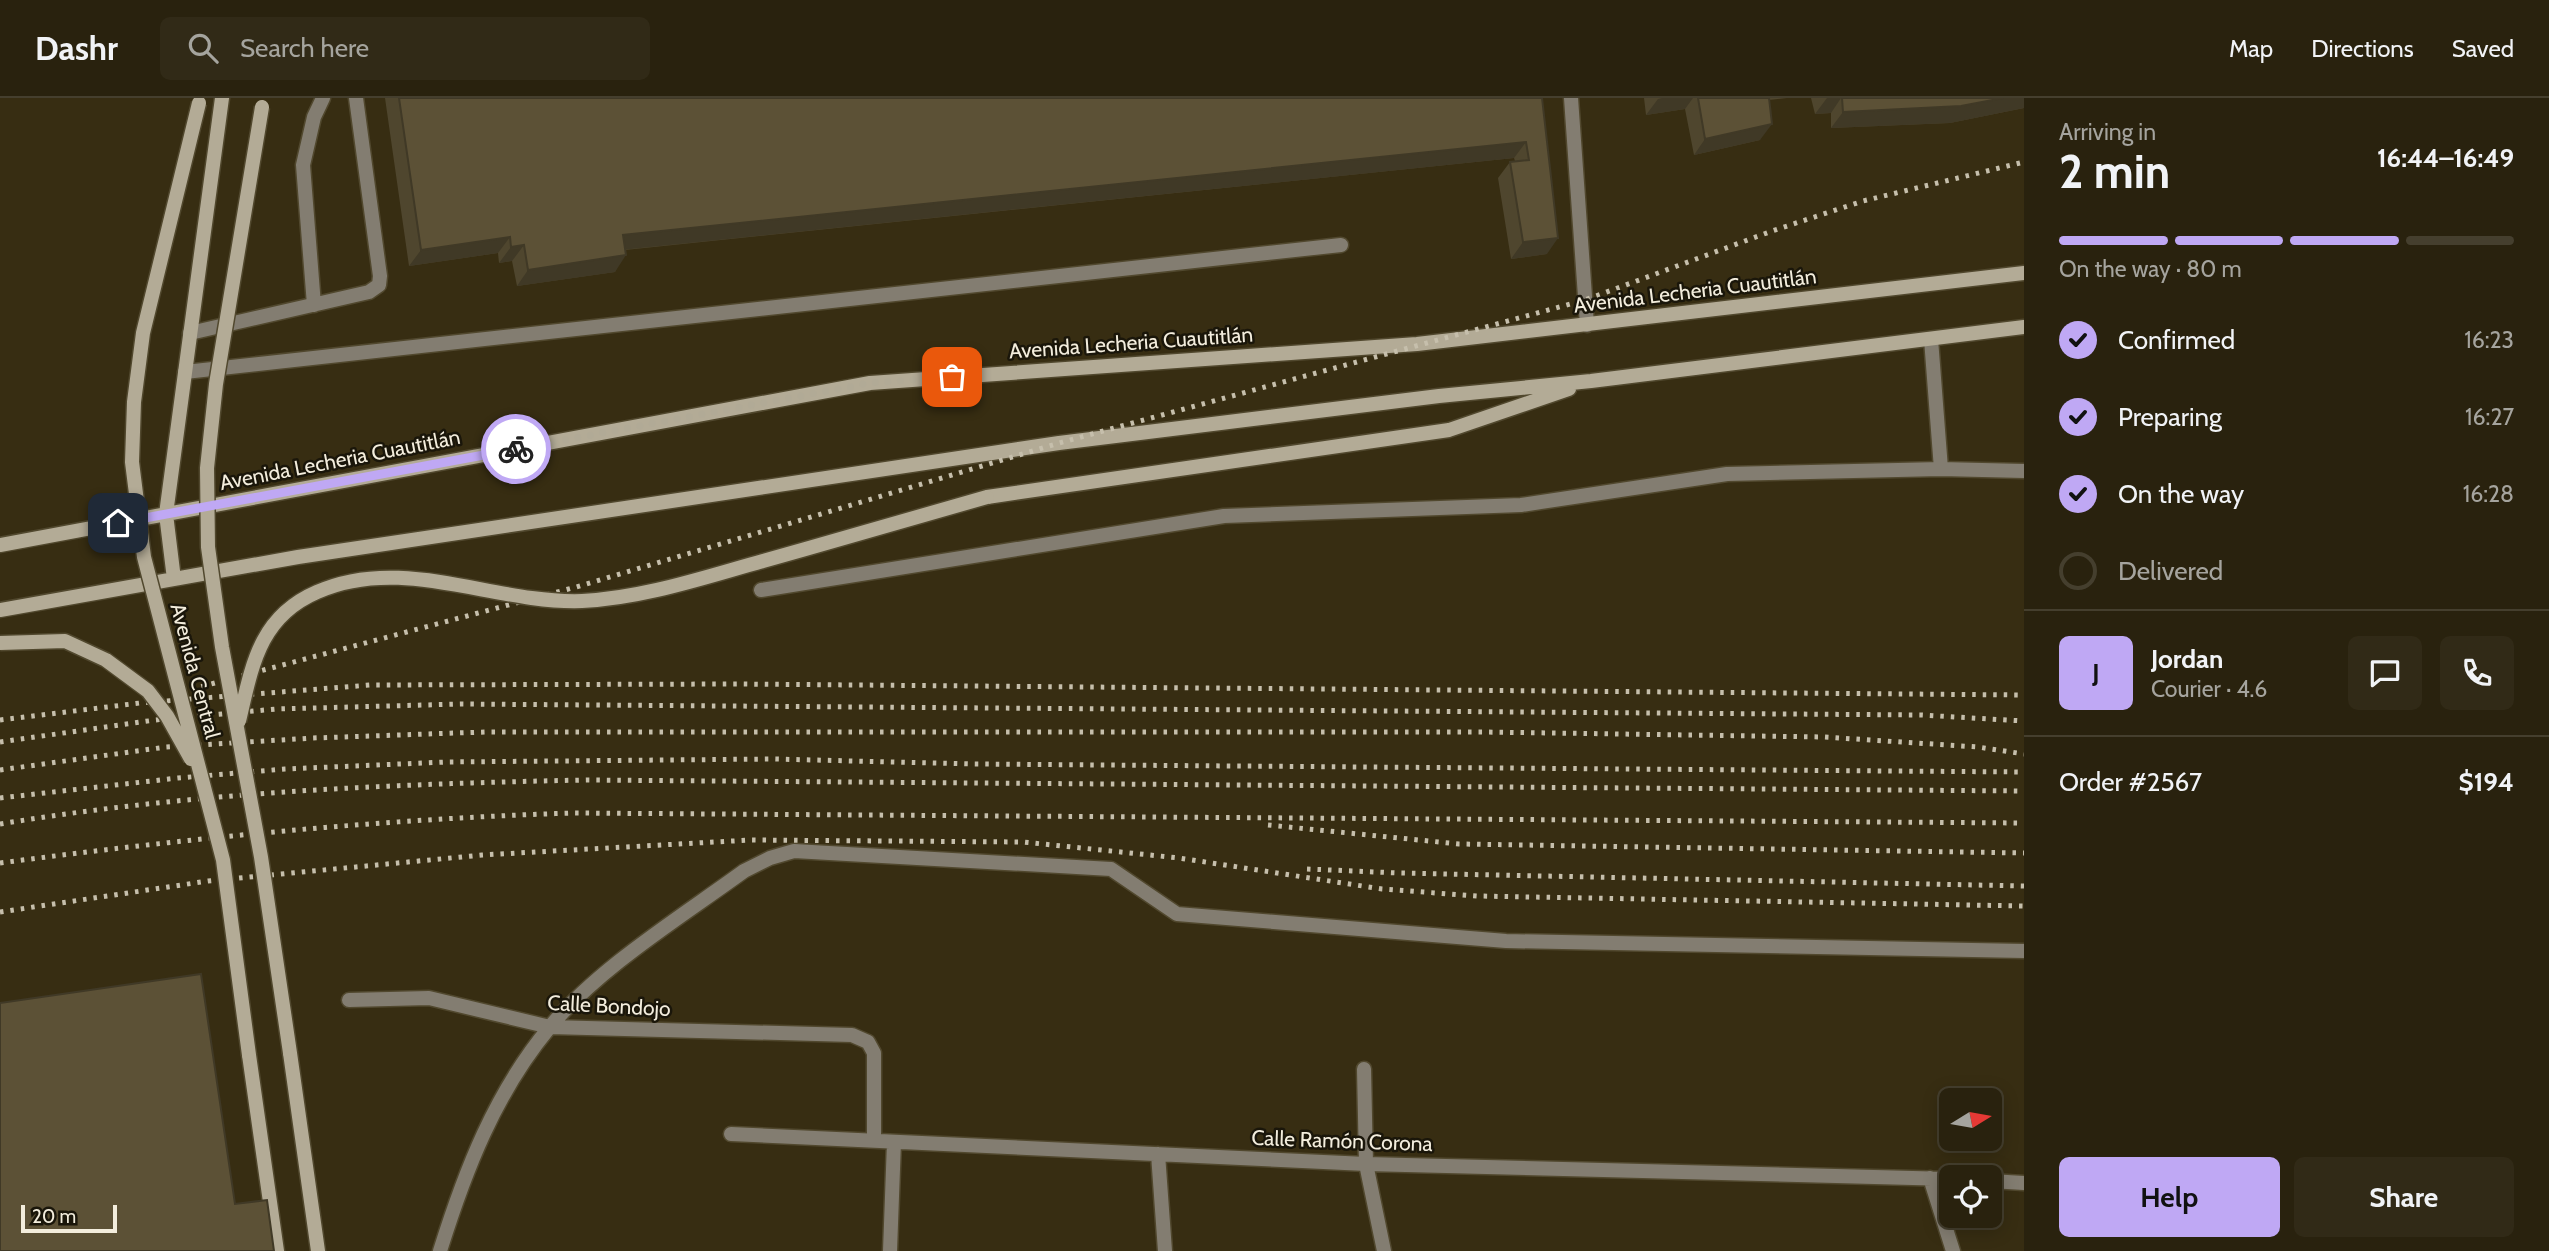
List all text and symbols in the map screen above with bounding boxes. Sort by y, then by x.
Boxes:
search box [160,17,650,80]
text: Dashr [35,28,118,68]
icon: search [184,29,222,67]
text: Search here [240,32,369,64]
text: Map [2229,34,2273,63]
text: Directions [2311,34,2414,63]
text: Saved [2452,34,2514,63]
text: Arriving in [2059,118,2156,146]
text: 16:44–16:49 [2377,142,2514,174]
text: 2 min [2059,144,2170,200]
text: On the way · 80 m [2059,255,2242,283]
street label: Avenida Lecheria Cuautitlán [1572,263,1818,318]
icon: check [2059,321,2097,359]
street label: Avenida Lecheria Cuautitlán [1008,322,1254,363]
text: Confirmed [2118,324,2235,356]
text: 16:23 [2464,326,2514,354]
pin [922,347,982,407]
icon: bag [933,358,971,396]
icon: check [2059,398,2097,436]
text: Preparing [2118,401,2222,433]
text: 16:27 [2465,403,2514,431]
courier [481,414,551,484]
street label: Avenida Lecheria Cuautitlán [218,424,462,495]
icon: bike [497,430,535,468]
icon: check [2059,475,2097,513]
text: On the way [2118,478,2244,510]
text: 16:28 [2463,480,2514,508]
pin [88,493,148,553]
icon: home [99,504,137,542]
text: Delivered [2118,555,2223,587]
street label: Avenida Central [165,600,226,741]
button: chat [2348,636,2422,710]
button: phone [2440,636,2514,710]
text: Jordan [2151,643,2223,675]
text: J [2092,657,2100,689]
text: Courier · 4.6 [2151,675,2267,703]
text: Order #2567 [2059,766,2202,798]
text: $194 [2459,766,2514,798]
street label: Calle Bondojo [547,990,671,1022]
north arrow [1939,1088,2002,1152]
map controls [1939,1088,2002,1228]
street label: Calle Ramón Corona [1251,1125,1433,1156]
button: Help [2059,1157,2280,1237]
button: Share [2294,1157,2514,1237]
button: locate [1939,1165,2002,1228]
scale bar [21,1202,117,1234]
text: 20 m [32,1205,76,1228]

